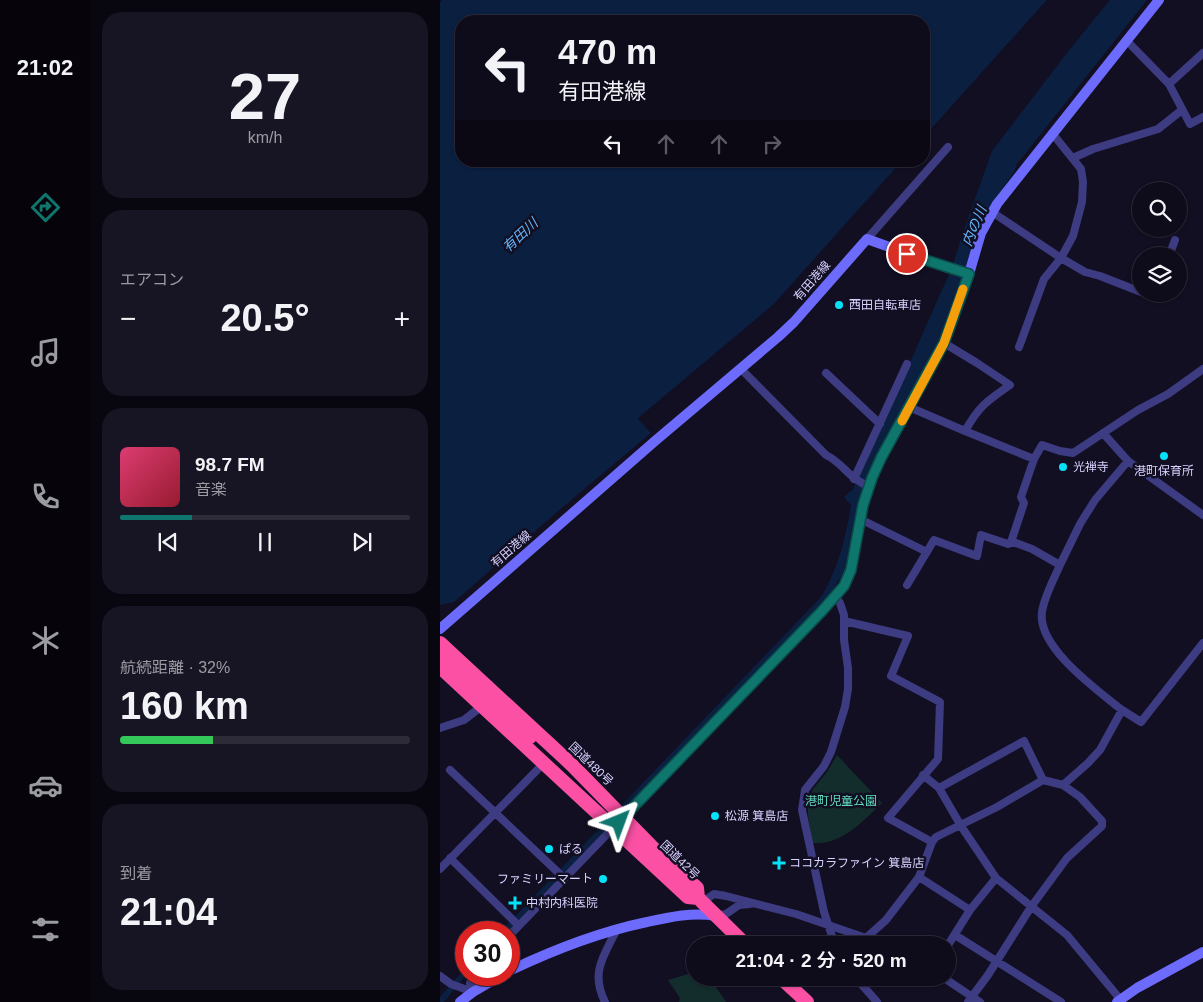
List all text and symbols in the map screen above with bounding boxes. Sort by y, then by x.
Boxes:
text: 470 m [558,32,657,71]
icon: left [475,35,540,100]
text: 21:02 [17,55,73,80]
text: 27 [229,60,301,133]
text: 有田港線 [558,79,646,104]
text: km/h [248,129,282,146]
icon: left [599,130,627,158]
icon: ahead [652,130,680,158]
icon: ahead [705,130,733,158]
icon: right [758,130,786,158]
map controls [1132,182,1187,302]
button: search [1132,182,1187,237]
icon: directions [28,190,63,225]
water label: 内の川 [958,202,990,248]
water label: 有田川 [499,213,542,255]
pin [886,233,928,275]
icon: arrive [893,240,921,268]
button: layers [1132,247,1187,302]
street label: 有田港線 [791,258,833,304]
text: エアコン [120,271,184,288]
text: 20.5° [220,297,310,339]
place label: 西田自転車店 [849,298,921,312]
marker: 西田自転車店 [833,299,845,311]
text: − [120,303,136,334]
text: + [394,303,410,334]
icon: music [28,335,63,370]
marker: 港町保育所 [1158,450,1170,462]
text: 98.7 FM [195,454,265,475]
place label: 光禅寺 [1073,460,1109,474]
marker: 光禅寺 [1057,461,1069,473]
place label: 港町保育所 [1134,464,1194,478]
icon: phone [28,479,63,514]
text: 音楽 [195,481,227,498]
icon: previous [154,528,182,556]
icon: pause [251,528,279,556]
icon: next [348,528,376,556]
street label: 有田港線 [488,528,534,570]
icon: climate [28,623,63,658]
text: 航続距離 · 32% [120,659,230,676]
text: 160 km [120,685,249,727]
street label: 国道480号 [566,740,616,788]
icon: car [28,768,63,803]
park label: 港町児童公園 [805,794,877,808]
position arrow [592,795,644,847]
place label: 松源 箕島店 [725,809,788,823]
marker: 松源 箕島店 [709,810,721,822]
street label: 国道42号 [657,838,703,882]
place label: ぱる [559,842,583,856]
marker: ぱる [543,843,555,855]
place label: ココカラファイン 箕島店 [789,856,924,870]
marker: ココカラファイン 箕島店 [773,857,785,869]
text: 到着 [120,865,152,882]
place label: ファミリーマート [497,872,593,886]
marker: ファミリーマート [597,873,609,885]
text: 21:04 [120,891,217,933]
marker: 中村内科医院 [508,896,522,910]
place label: 中村内科医院 [526,896,598,910]
icon: filters [28,912,63,947]
speed limit sign: 30 [455,921,520,986]
text: 21:04 · 2 分 · 520 m [735,950,907,971]

